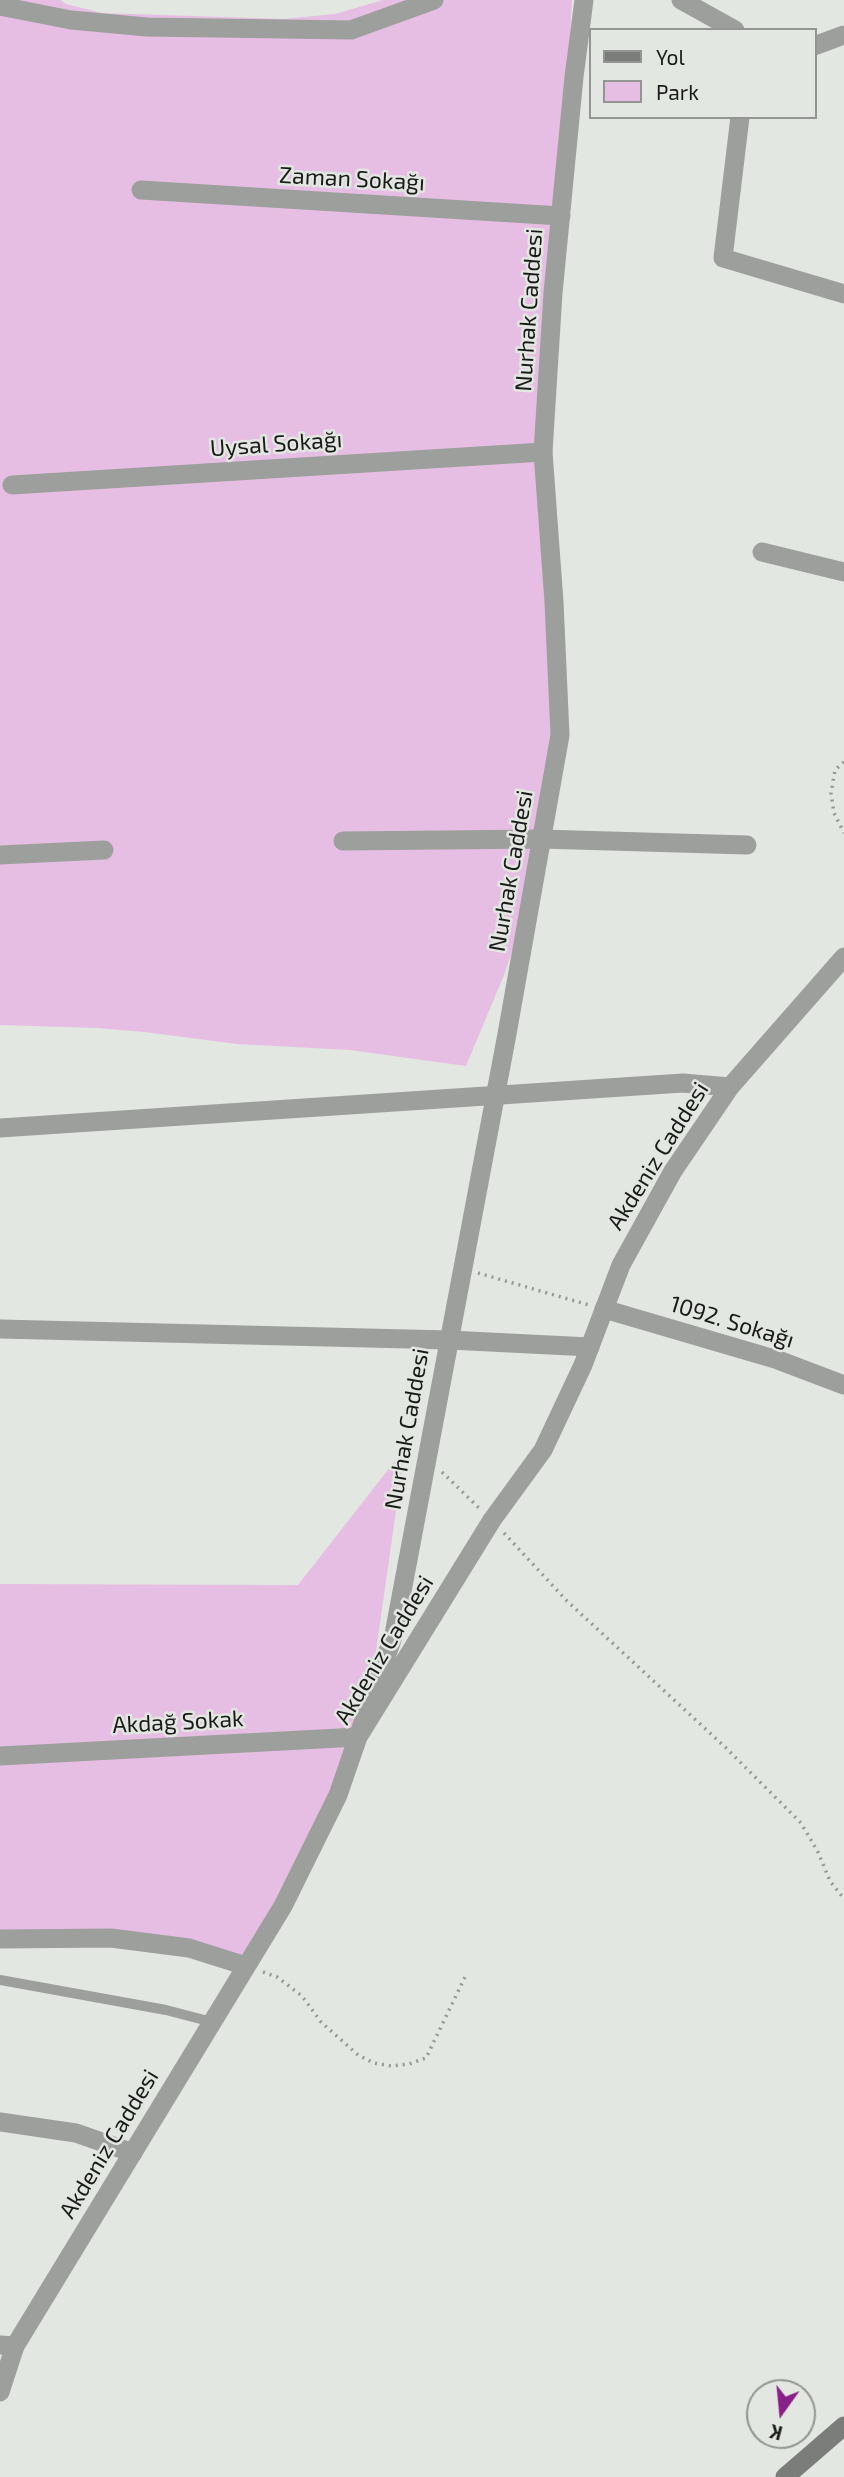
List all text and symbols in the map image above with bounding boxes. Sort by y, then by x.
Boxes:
legend [588,28,816,119]
text: Yol [656,44,685,69]
text: Park [656,79,699,104]
street label: Zaman Sokağı [278,161,426,197]
street label: Nurhak Caddesi [510,228,548,392]
street label: Uysal Sokağı [209,426,343,462]
street label: Nurhak Caddesi [483,788,539,954]
street label: Akdeniz Caddesi [602,1077,714,1235]
street label: 1092. Sokağı [667,1290,797,1354]
street label: Nurhak Caddesi [379,1346,435,1512]
street label: Akdeniz Caddesi [329,1570,439,1730]
street label: Akdağ Sokak [112,1705,244,1739]
street label: Akdeniz Caddesi [54,2064,164,2224]
north arrow [746,2379,816,2449]
text: K [767,2420,785,2446]

